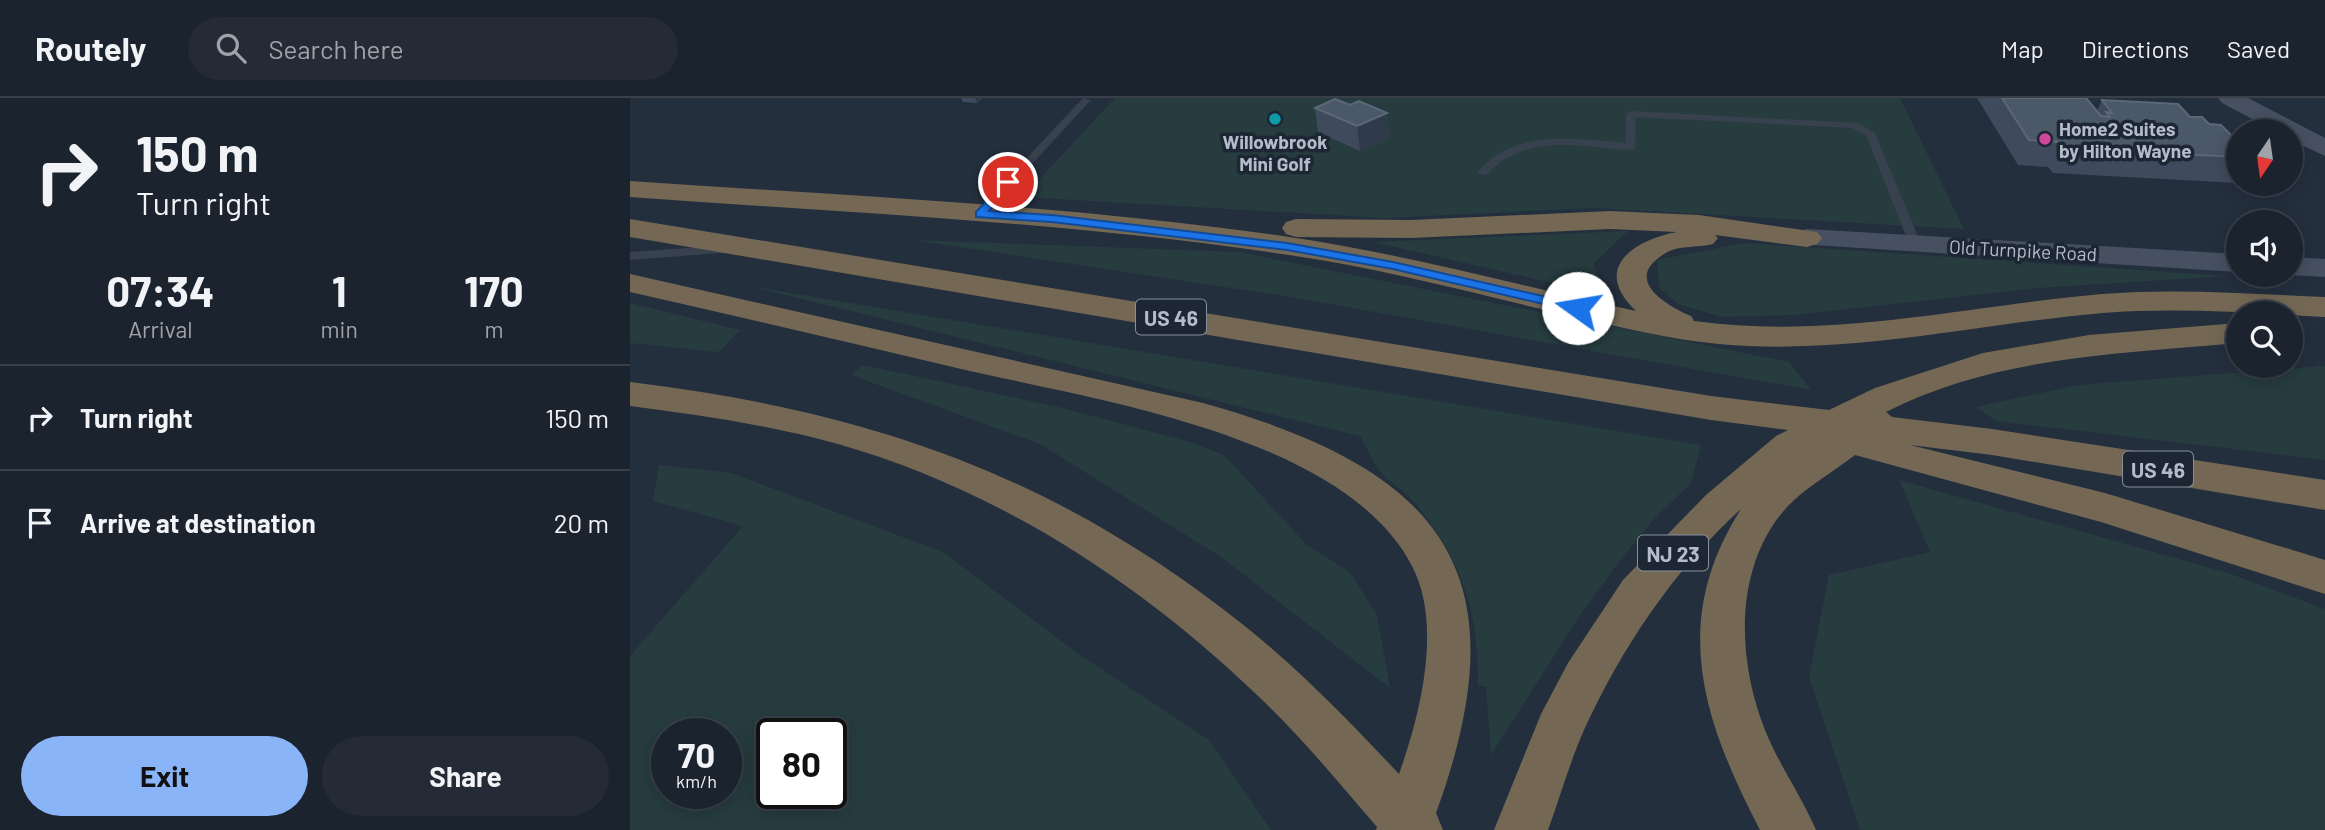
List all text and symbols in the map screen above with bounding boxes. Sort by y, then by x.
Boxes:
search box [188,17,678,80]
text: Routely [35,28,146,68]
icon: search [212,29,250,67]
text: Search here [268,33,404,64]
text: Map [2001,34,2044,63]
text: Directions [2082,34,2189,63]
text: Saved [2227,34,2290,63]
marker: Willowbrook Mini Golf [1267,111,1283,127]
place label: Home2 Suites by Hilton Wayne [2059,117,2192,162]
north arrow [2226,119,2303,196]
map controls [2226,119,2303,378]
text: 150 m [136,123,258,182]
icon: right [21,126,112,217]
place label: Willowbrook Mini Golf [1223,130,1327,175]
marker: Home2 Suites by Hilton Wayne [2037,131,2053,147]
pin [978,152,1038,212]
icon: arrive [989,163,1027,201]
text: Turn right [136,183,271,221]
button: sound [2226,210,2303,287]
street label: Old Turnpike Road [1948,235,2098,265]
text: 07:34 [106,265,214,315]
text: 1 [332,265,347,315]
text: 170 [464,265,524,315]
position arrow [1541,271,1615,345]
road number: US 46 [1136,300,1206,334]
button: search [2226,301,2303,378]
text: Arrival [128,315,192,343]
text: min [321,315,358,343]
text: m [484,315,503,343]
icon: right [21,399,59,437]
text: Turn right [80,402,193,433]
text: 150 m [545,402,609,433]
road number: US 46 [2123,452,2193,486]
icon: arrive [21,504,59,542]
text: Arrive at destination [80,507,316,538]
text: 20 m [554,507,609,538]
road number: NJ 23 [1638,536,1708,570]
speed limit sign: 80 [756,718,847,809]
text: 70 [678,733,715,775]
button: Exit [21,736,308,816]
button: Share [322,736,609,816]
text: km/h [676,770,717,792]

